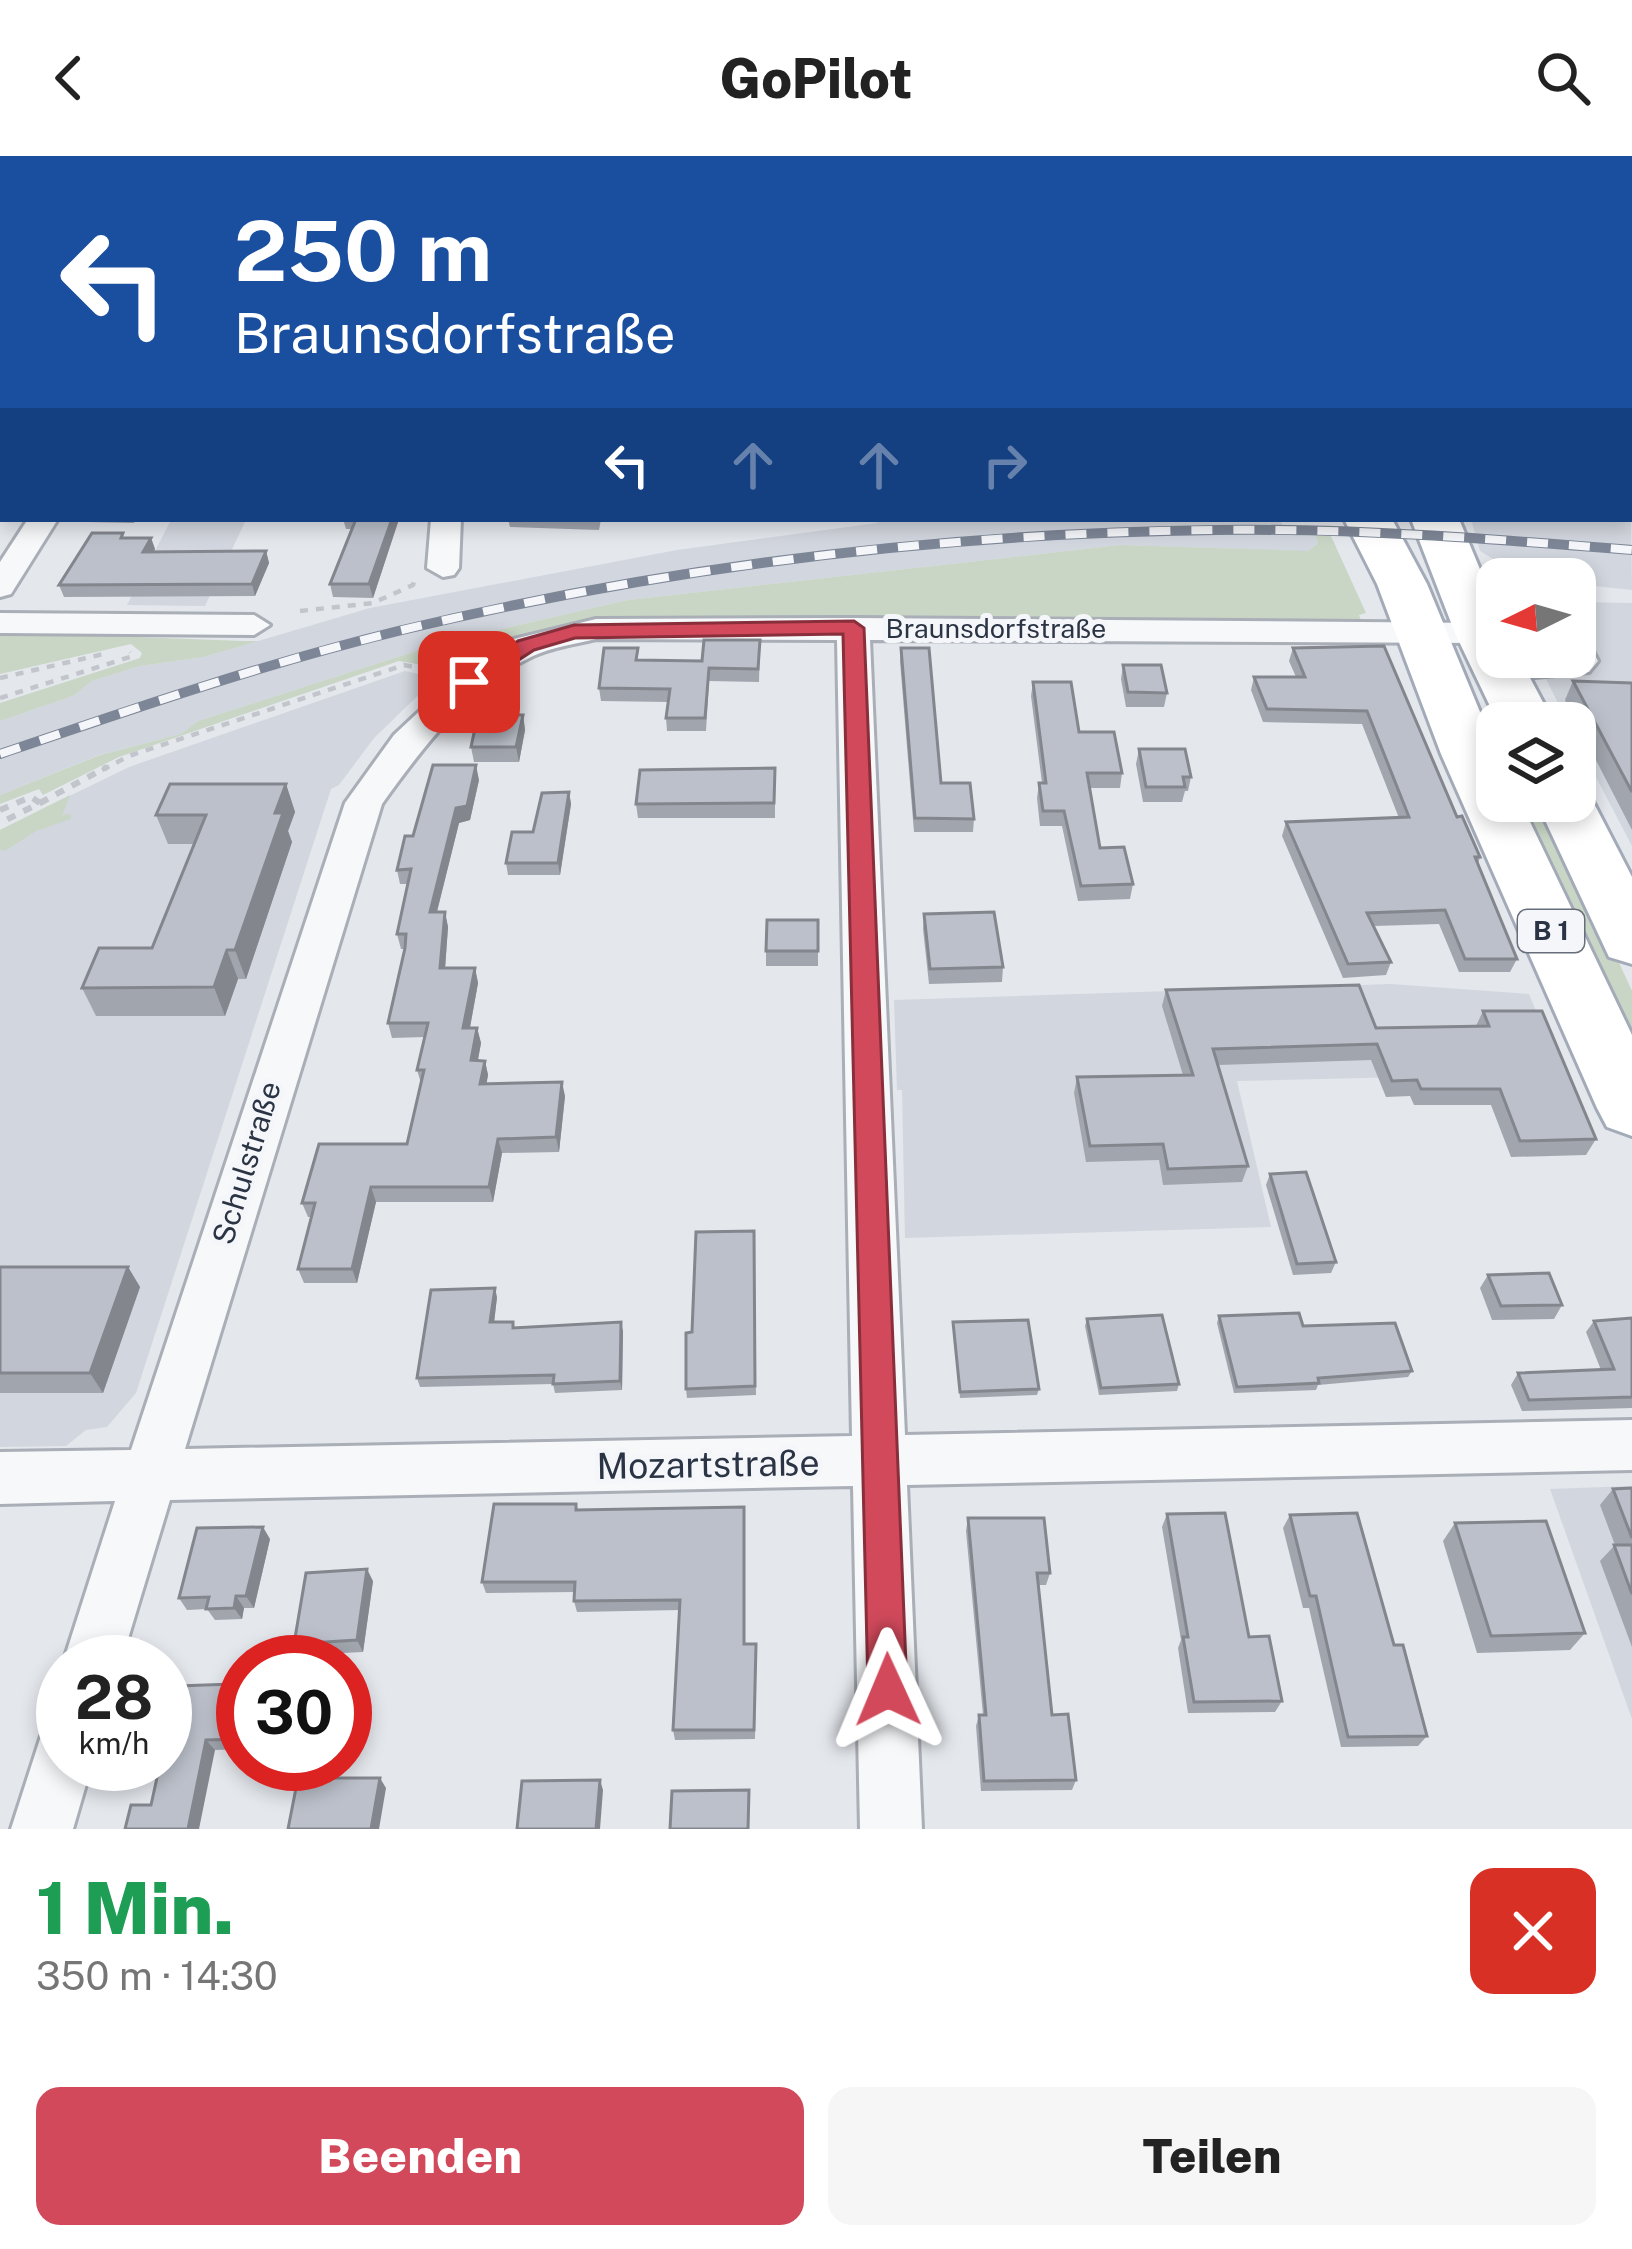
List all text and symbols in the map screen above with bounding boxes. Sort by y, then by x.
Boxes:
icon: back [36,45,102,111]
icon: search [1530,45,1596,111]
text: GoPilot [719,47,913,110]
text: 250 m [234,201,492,300]
icon: left [36,204,192,360]
text: Braunsdorfstraße [234,302,676,365]
icon: left [594,432,660,498]
icon: ahead [720,432,786,498]
icon: ahead [846,432,912,498]
icon: right [972,432,1038,498]
north arrow [1476,558,1596,678]
map controls [1476,558,1596,822]
street label: Braunsdorfstraße [886,612,1106,644]
pin [418,631,520,733]
icon: arrive [436,649,502,715]
button: layers [1476,702,1596,822]
road number: B 1 [1518,910,1584,952]
street label: Schulstraße [204,1077,288,1249]
street label: Mozartstraße [596,1441,820,1487]
position arrow [825,1627,951,1753]
speed limit sign: 30 [216,1635,372,1791]
text: 28 [75,1662,153,1733]
text: km/h [79,1725,149,1761]
text: 1 Min. [36,1866,234,1950]
button: close [1470,1868,1596,1994]
text: 350 m · 14:30 [36,1953,278,1999]
button: Beenden [36,2087,804,2225]
button: Teilen [828,2087,1596,2225]

